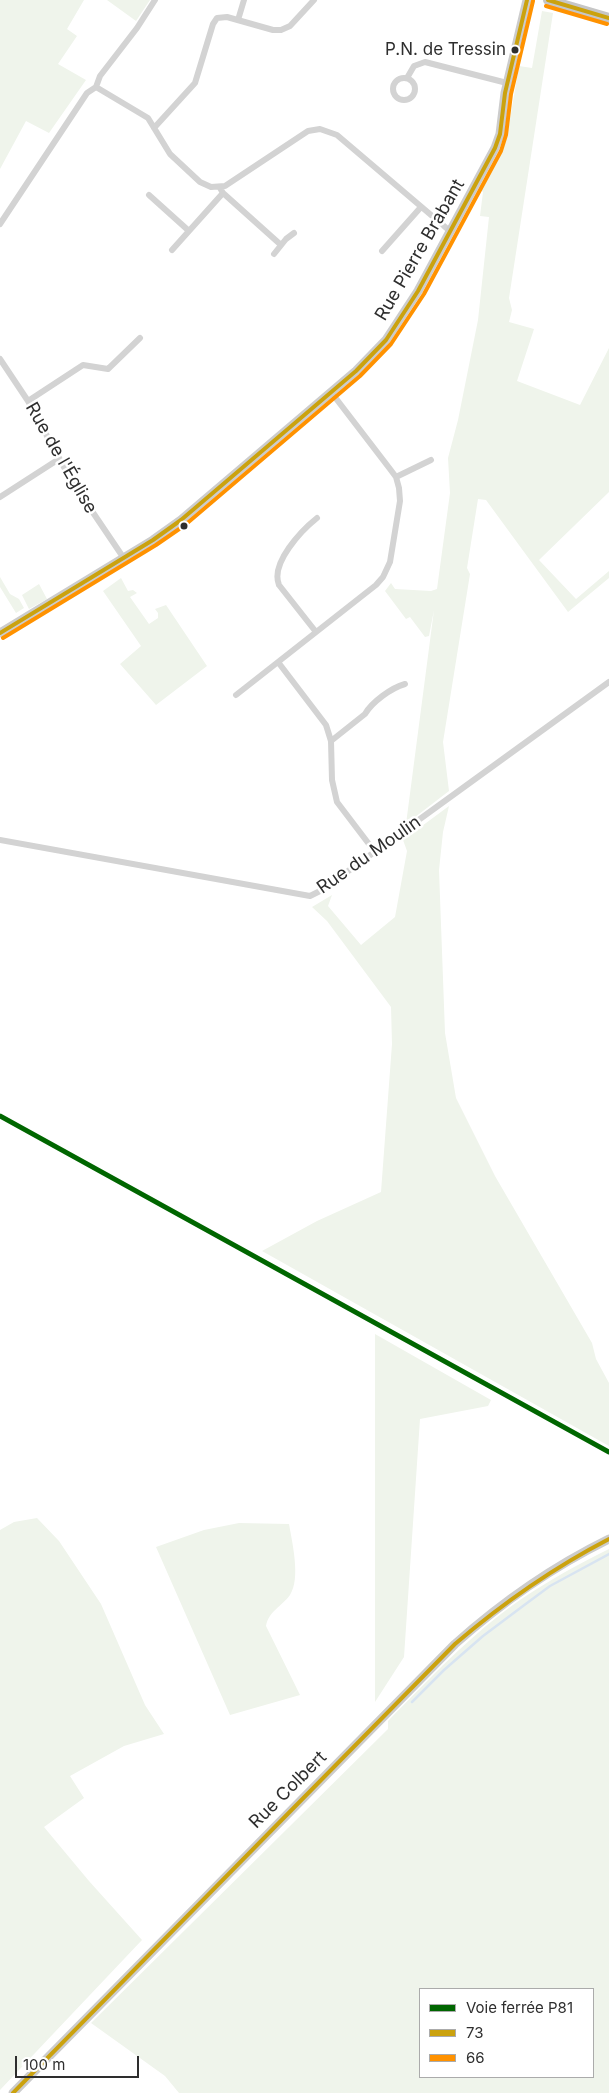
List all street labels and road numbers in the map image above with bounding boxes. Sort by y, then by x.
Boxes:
street label: Rue Pierre Brabant [371,175,469,325]
street label: Rue de l'Église [20,399,102,517]
street label: Rue du Moulin [313,811,425,899]
street label: Rue Colbert [245,1747,331,1833]

